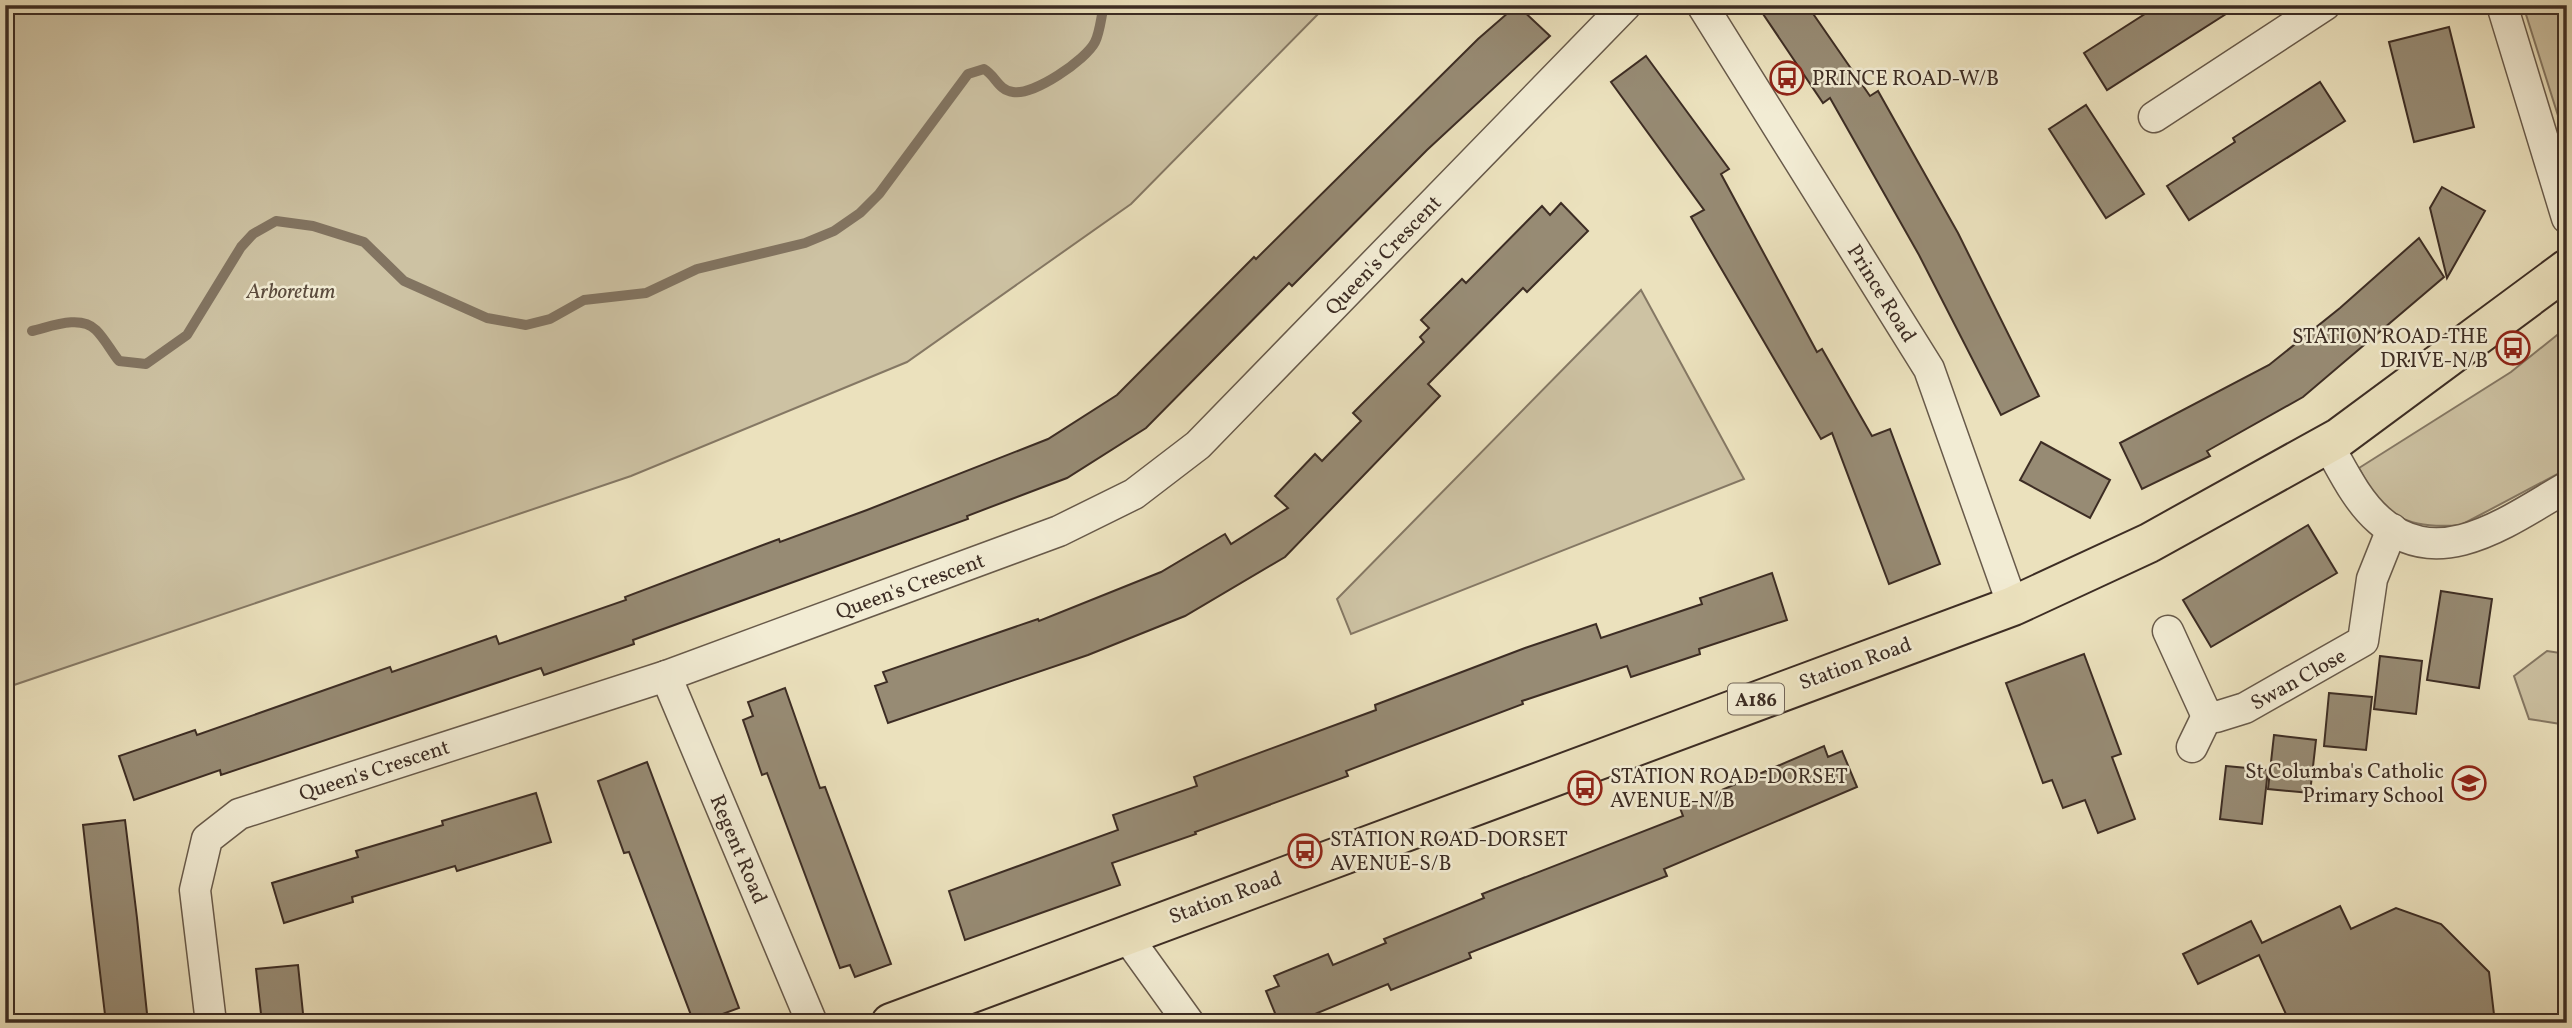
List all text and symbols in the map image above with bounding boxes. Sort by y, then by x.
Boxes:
bus stop icon: PRINCE ROAD-W/B [1768,59,1806,97]
place label: PRINCE ROAD-W/B [1812,65,1999,94]
street label: Queen's Crescent [1319,190,1449,322]
street label: Prince Road [1839,239,1922,348]
park label: Arboretum [245,278,336,307]
place label: STATION ROAD-THE DRIVE-N/B [2292,323,2488,376]
bus stop icon: STATION ROAD-THE DRIVE-N/B [2494,329,2532,367]
street label: Queen's Crescent [832,547,989,628]
street label: Station Road [1795,631,1916,698]
street label: Swan Close [2246,642,2352,718]
road number: A186 [1728,684,1784,714]
street label: Queen's Crescent [295,733,453,809]
place label: St Columba's Catholic Primary School [2245,758,2444,811]
place label: STATION ROAD-DORSET AVENUE-N/B [1610,763,1848,816]
school or university icon: St Columba's Catholic Primary School [2450,764,2488,802]
bus stop icon: STATION ROAD-DORSET AVENUE-N/B [1566,769,1604,807]
street label: Regent Road [702,790,774,909]
place label: STATION ROAD-DORSET AVENUE-S/B [1330,826,1568,879]
bus stop icon: STATION ROAD-DORSET AVENUE-S/B [1286,832,1324,870]
street label: Station Road [1165,865,1286,932]

